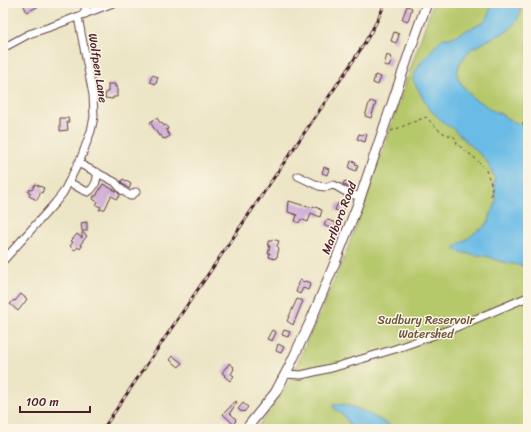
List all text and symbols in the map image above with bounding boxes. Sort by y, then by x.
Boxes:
street label: Wolfpen Lane [82,32,114,104]
street label: Marlboro Road [315,178,363,258]
park label: Sudbury Reservoir Watershed [378,309,476,345]
scale bar [20,388,90,414]
text: 100 m [26,391,59,413]

